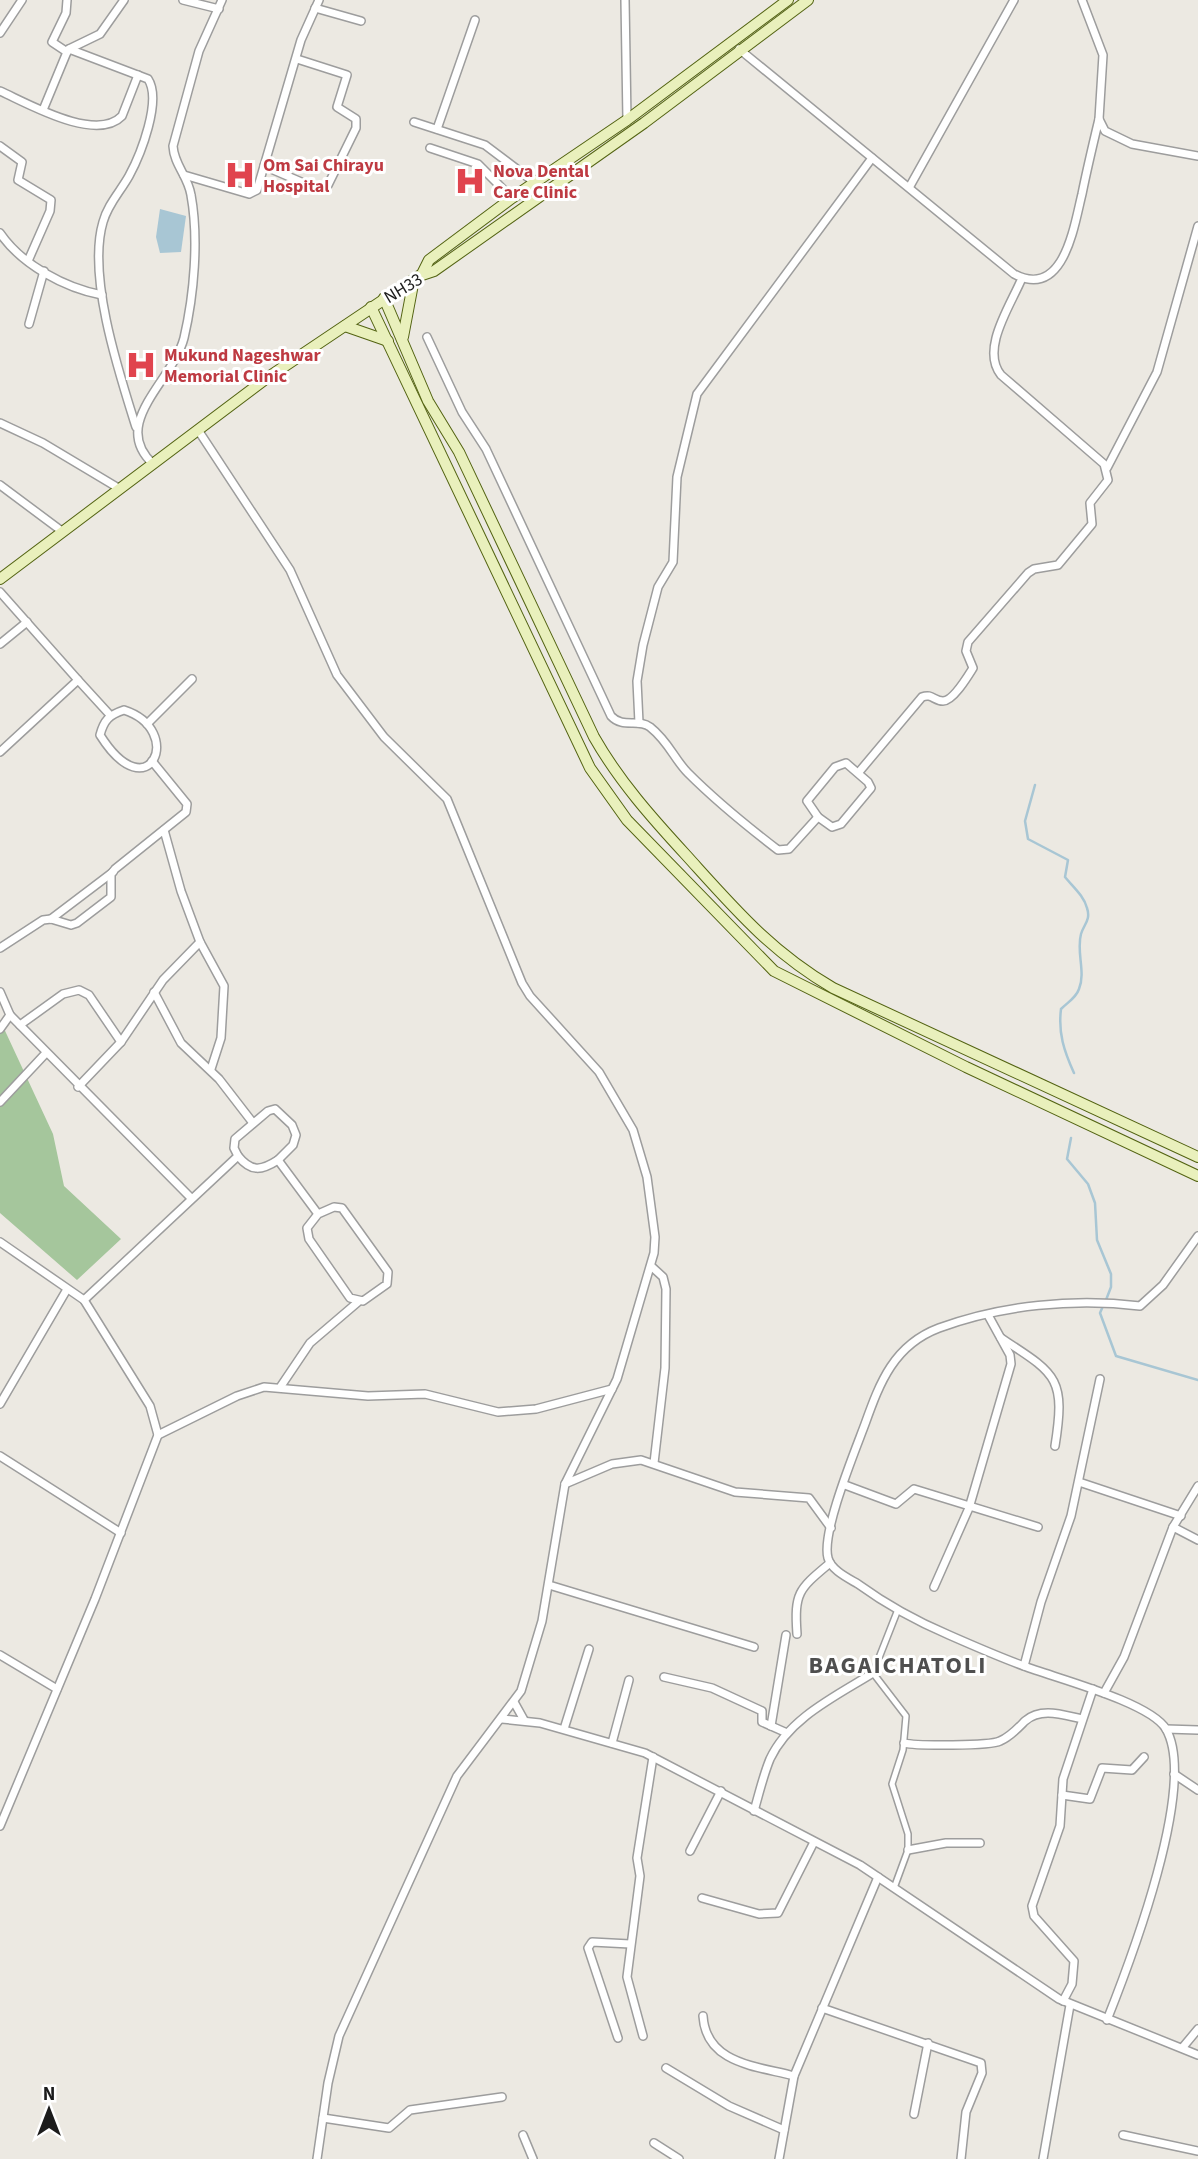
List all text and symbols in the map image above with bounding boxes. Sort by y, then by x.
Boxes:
place label: Om Sai Chirayu Hospital [263,153,384,199]
hospital icon: Om Sai Chirayu Hospital [223,158,257,192]
place label: Nova Dental Care Clinic [493,159,589,205]
hospital icon: Nova Dental Care Clinic [453,164,487,198]
street label: NH33 [379,267,427,310]
place label: Mukund Nageshwar Memorial Clinic [164,343,321,389]
hospital icon: Mukund Nageshwar Memorial Clinic [124,348,158,382]
district label: BAGAICHATOLI [808,1648,988,1683]
north arrow [14,2075,84,2145]
text: N [43,2081,55,2108]

